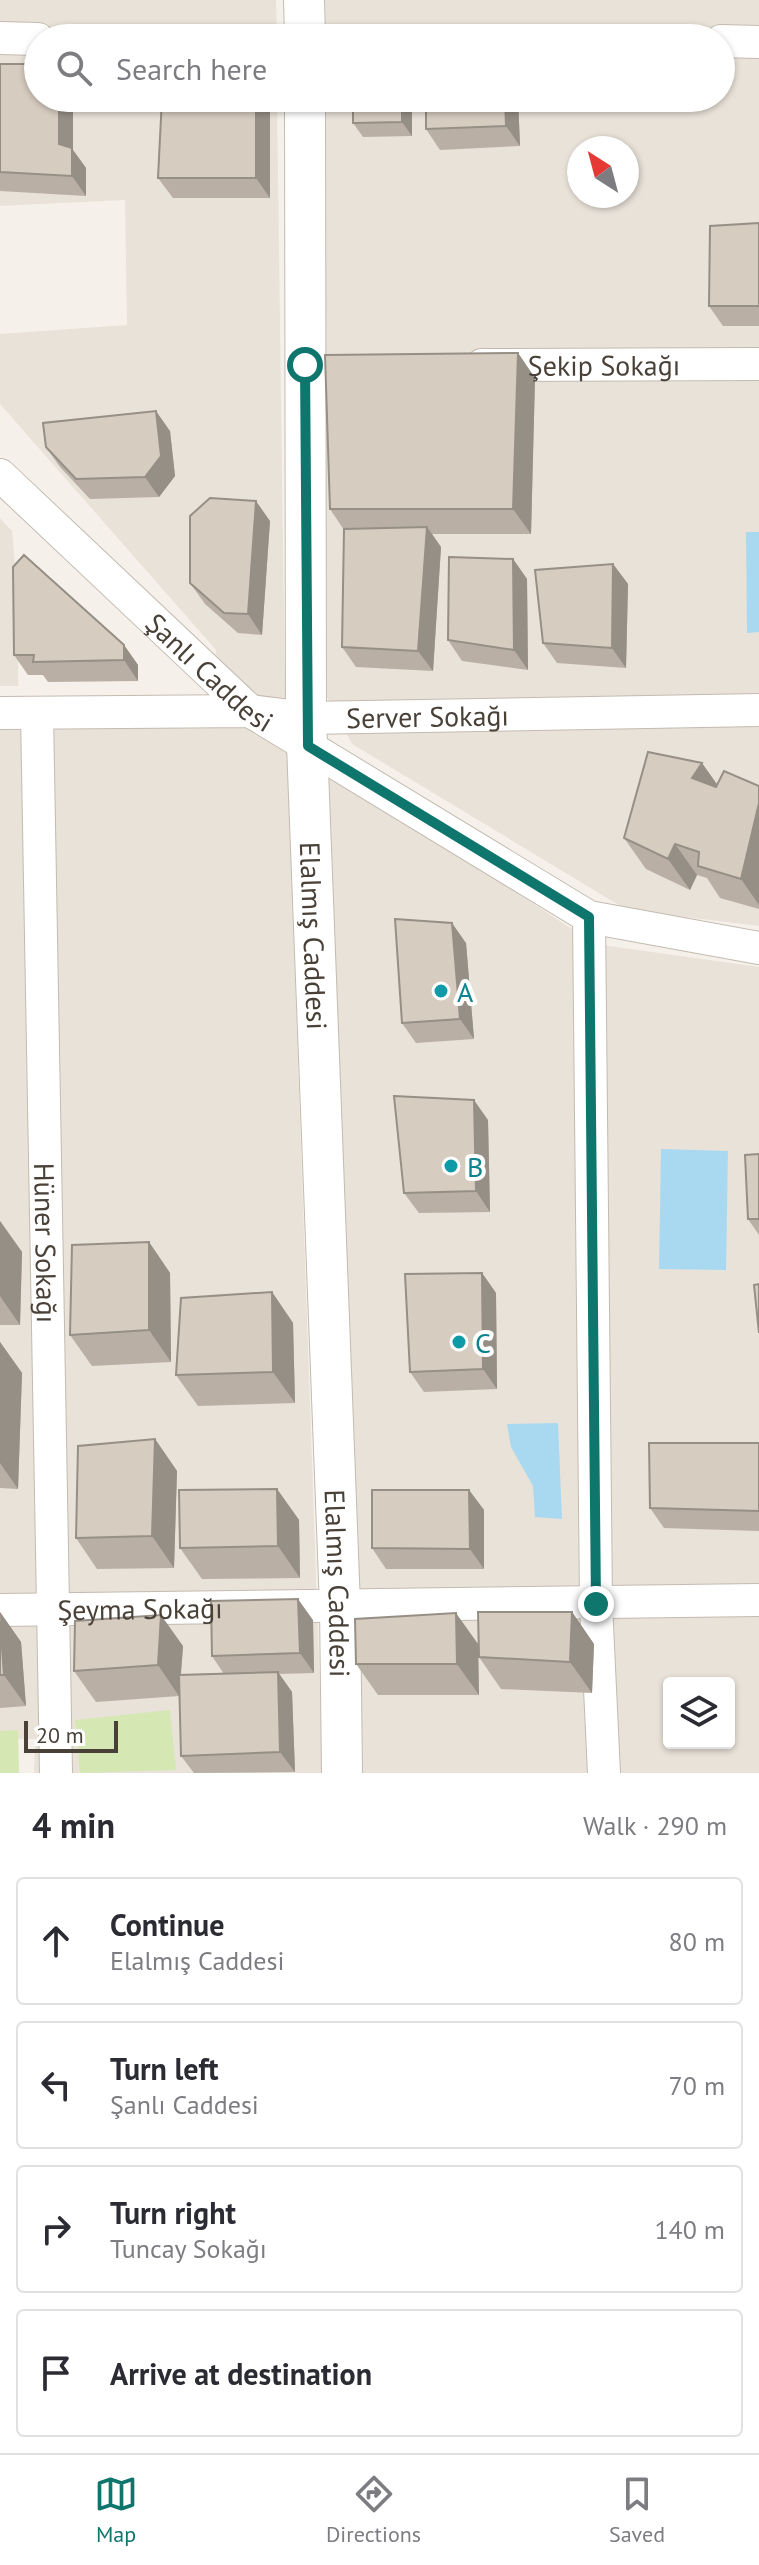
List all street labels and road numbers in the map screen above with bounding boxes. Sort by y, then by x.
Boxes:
street label: Şekip Sokağı [528,346,680,383]
street label: Şanlı Caddesi [138,604,280,739]
street label: Server Sokağı [346,696,509,736]
street label: Elalmış Caddesi [292,841,336,1030]
street label: Hüner Sokağı [27,1162,66,1323]
street label: Elalmış Caddesi [317,1489,359,1678]
street label: Şeyma Sokağı [57,1589,223,1628]

